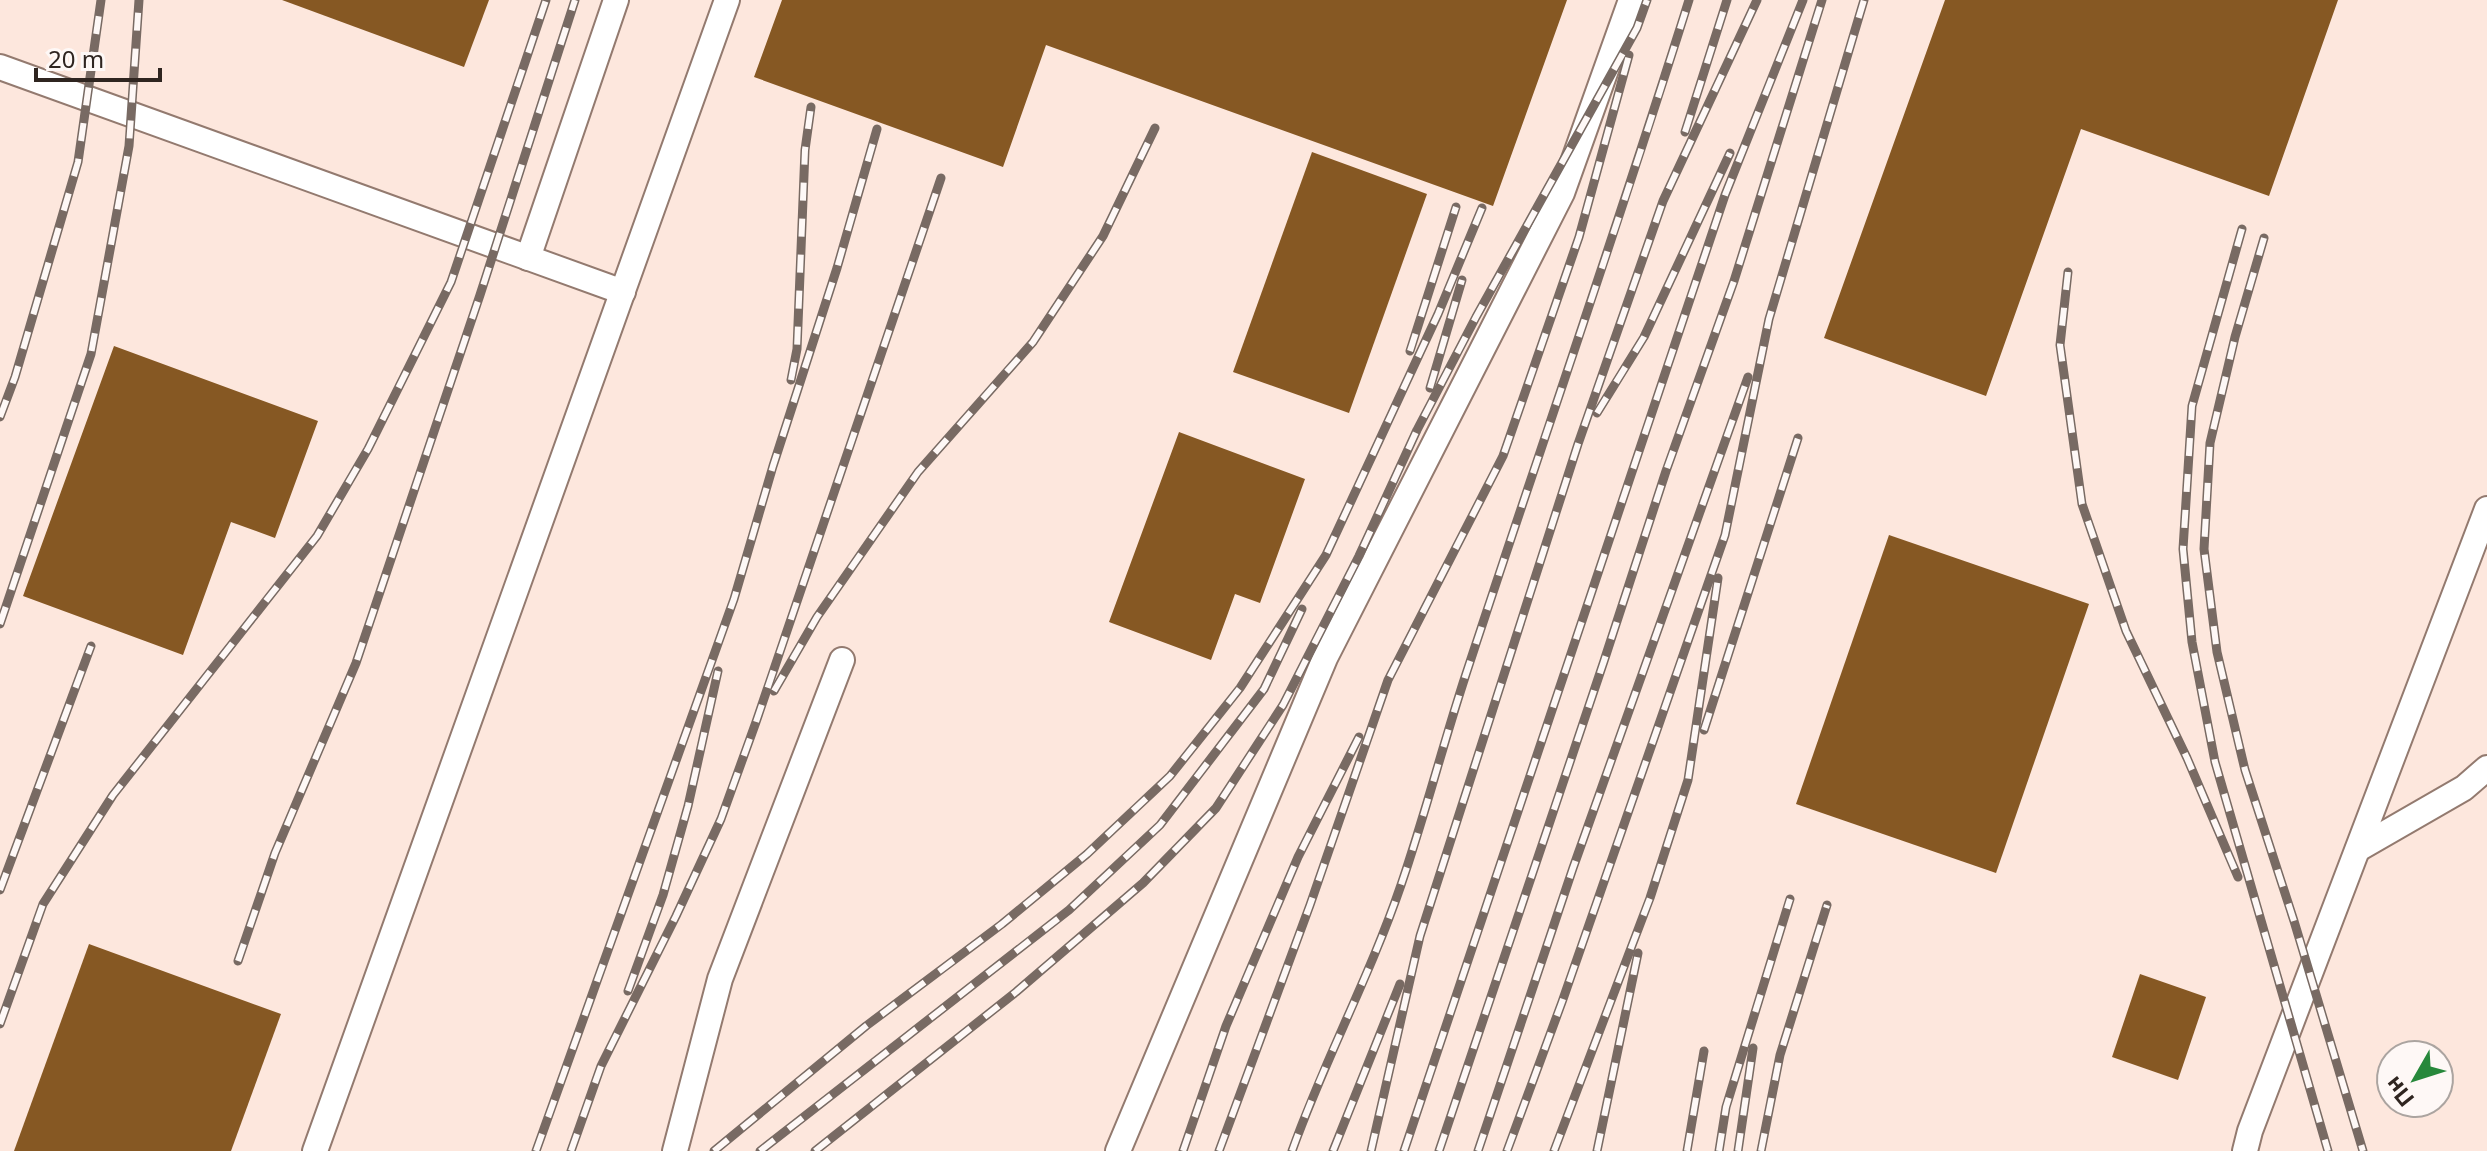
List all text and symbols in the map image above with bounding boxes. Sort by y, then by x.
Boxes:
scale bar [36,32,160,82]
text: 20 m [48,42,104,75]
north arrow [2375,1039,2455,1119]
text: Пн [2377,1071,2420,1114]

